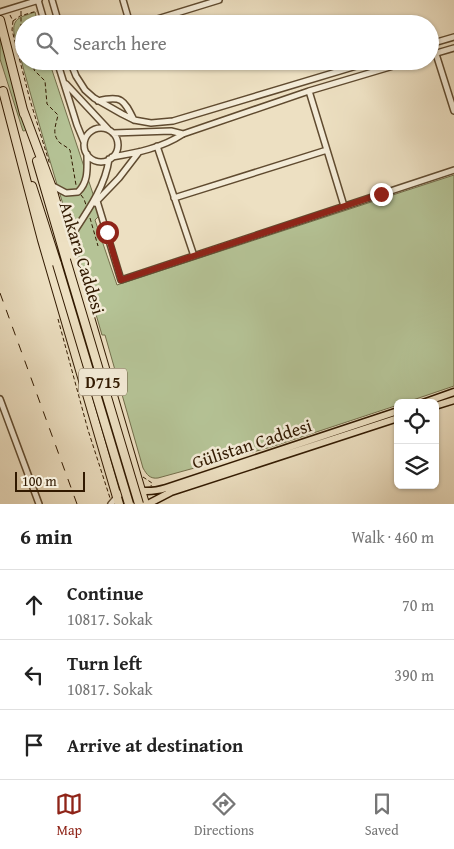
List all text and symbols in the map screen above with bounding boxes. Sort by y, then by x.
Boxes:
search box [15,15,439,70]
icon: search [33,29,61,57]
text: Search here [73,29,167,57]
route end [370,183,393,206]
street label: Ankara Caddesi [53,198,112,318]
route start [96,221,119,244]
road number: D715 [79,368,127,396]
map controls [394,399,439,489]
button: locate [394,399,439,444]
street label: Gülistan Caddesi [188,411,315,476]
button: layers [394,444,439,489]
scale bar [15,469,85,492]
text: 100 m [22,471,57,491]
text: 6 min [20,521,72,552]
text: Walk · 460 m [351,525,434,549]
text: Continue [67,579,144,607]
icon: ahead [20,591,48,619]
text: 70 m [402,593,434,617]
text: 10817. Sokak [67,607,153,631]
text: Turn left [67,649,142,677]
icon: left [20,661,48,689]
text: 390 m [394,663,434,687]
text: 10817. Sokak [67,677,153,701]
icon: arrive [20,731,48,759]
text: Arrive at destination [67,731,243,759]
tab: Map [55,790,83,840]
tab: Directions [194,790,254,840]
tab: Saved [365,790,399,840]

